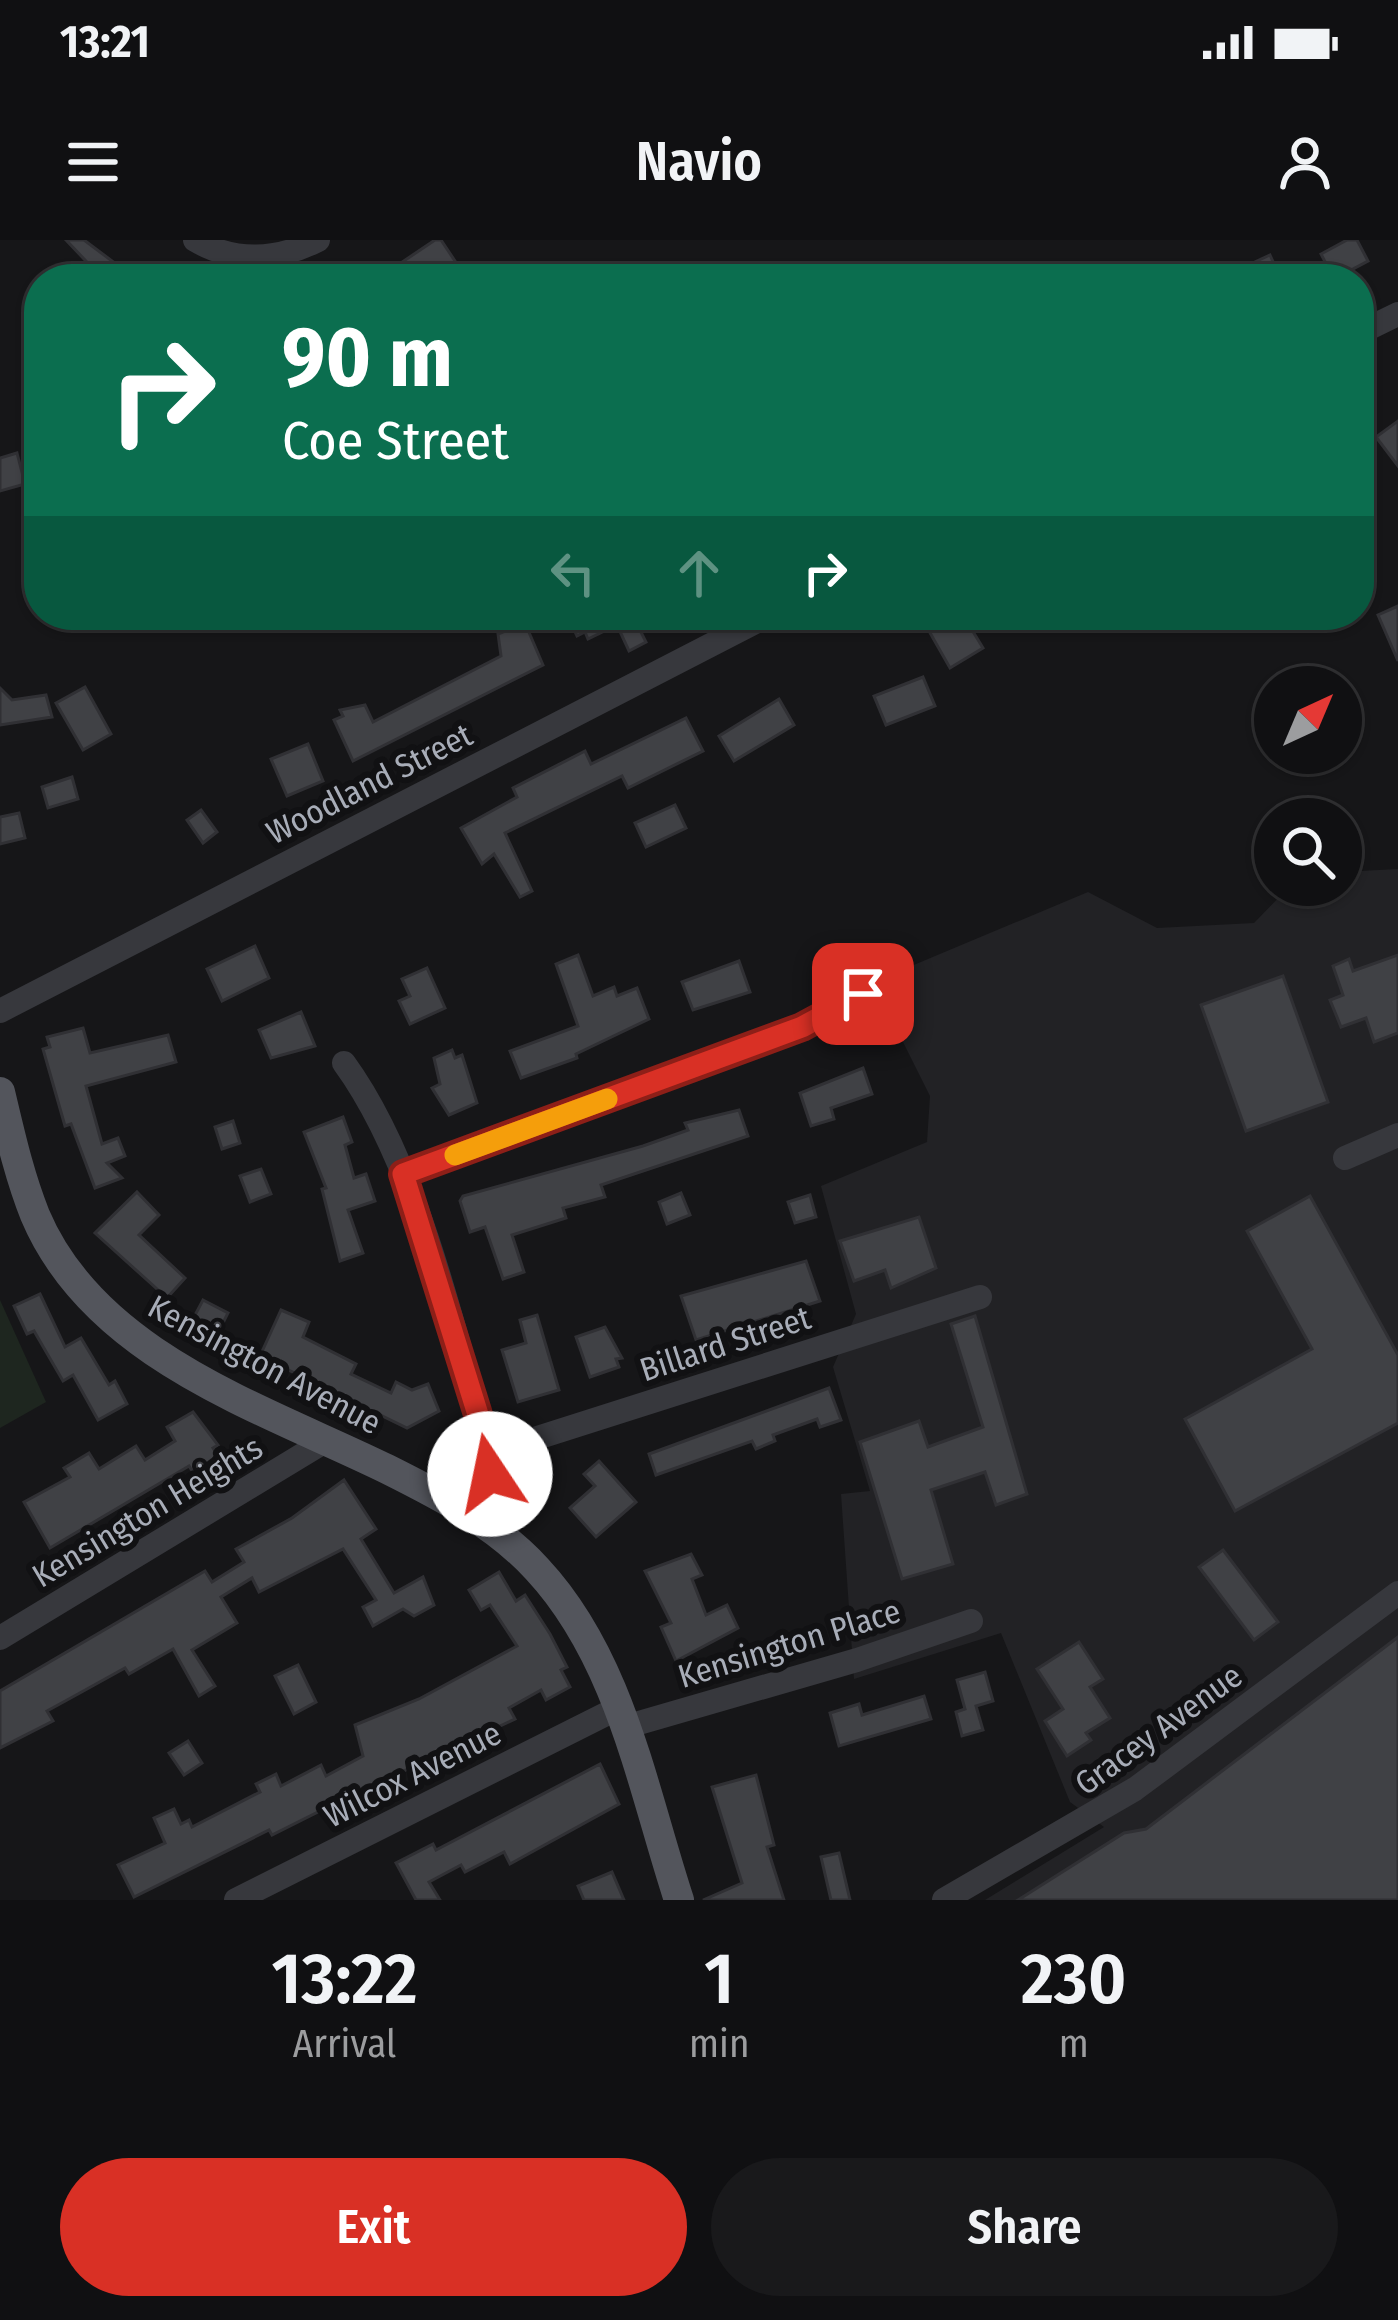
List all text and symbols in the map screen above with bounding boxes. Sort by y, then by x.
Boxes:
text: 13:21 [60,15,150,69]
icon: menu [60,129,126,195]
icon: person [1272,129,1338,195]
text: Navio [636,130,762,194]
text: 90 m [282,307,453,408]
icon: right [84,312,240,468]
text: Coe Street [282,409,509,473]
icon: left [540,540,606,606]
icon: ahead [666,540,732,606]
icon: right [792,540,858,606]
north arrow [1254,666,1362,774]
map controls [1254,666,1362,906]
street label: Woodland Street [260,715,479,853]
button: search [1254,798,1362,906]
pin [812,943,914,1045]
icon: arrive [830,961,896,1027]
street label: Kensington Avenue [141,1287,388,1443]
street label: Billard Street [635,1298,816,1390]
position arrow [427,1411,553,1537]
street label: Kensington Heights [25,1427,270,1596]
street label: Kensington Place [673,1591,905,1697]
street label: Gracey Avenue [1067,1656,1250,1804]
street label: Wilcox Avenue [317,1713,508,1837]
text: 13:22 [272,1936,418,2022]
text: 1 [704,1936,734,2022]
text: 230 [1021,1936,1126,2022]
text: Arrival [293,2021,396,2067]
text: min [689,2021,749,2067]
text: m [1059,2021,1089,2067]
button: Exit [60,2158,687,2296]
button: Share [711,2158,1338,2296]

